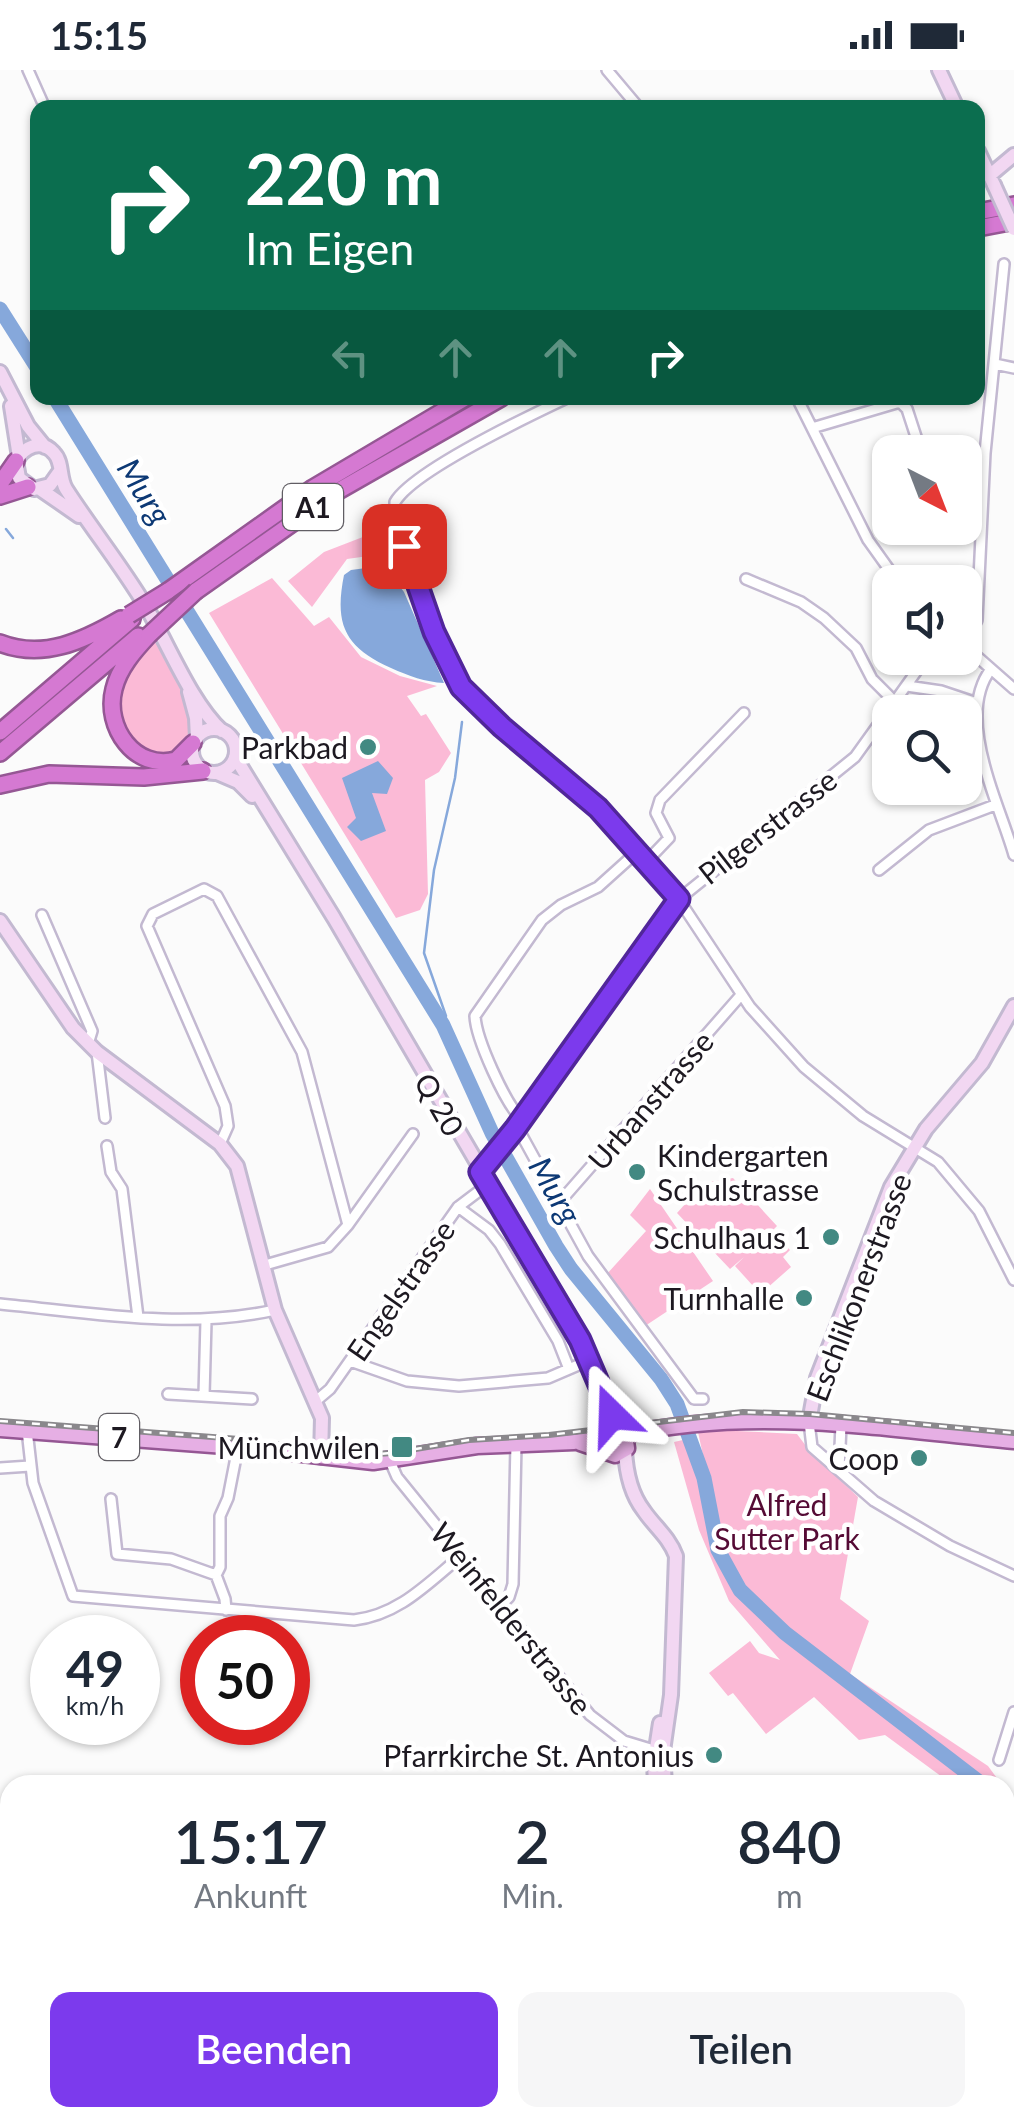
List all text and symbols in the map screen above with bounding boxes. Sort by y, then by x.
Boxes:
text: 15:15 [50,12,148,58]
text: 220 m [245,136,442,220]
icon: right [80,140,210,270]
text: Im Eigen [245,221,414,275]
icon: left [323,330,378,385]
icon: ahead [428,330,483,385]
icon: ahead [533,330,588,385]
icon: right [638,330,693,385]
north arrow [872,435,982,545]
map controls [872,435,982,805]
water label: Murg [110,451,180,532]
road number: A1 [283,484,343,530]
pin [362,504,447,589]
icon: arrive [377,519,432,574]
button: sound [872,565,982,675]
button: search [872,695,982,805]
place label: Parkbad [241,729,348,765]
marker: Parkbad [357,736,379,758]
street label: Pilgerstrasse [691,761,843,891]
street label: Urbanstrasse [580,1023,720,1177]
street label: Q 20 [408,1066,472,1142]
place label: Kindergarten Schulstrasse [657,1137,829,1207]
water label: Murg [521,1150,591,1231]
marker: Kindergarten Schulstrasse [626,1161,648,1183]
street label: Eschlikonerstrasse [798,1168,918,1406]
street label: Engelstrasse [338,1213,462,1367]
place label: Schulhaus 1 [653,1219,811,1255]
marker: Schulhaus 1 [820,1226,842,1248]
place label: Turnhalle [663,1280,784,1316]
marker: Turnhalle [793,1287,815,1309]
position arrow [560,1363,664,1467]
road number: 7 [99,1414,139,1460]
place label: Münchwilen [218,1429,380,1465]
marker: Münchwilen [389,1434,415,1460]
place label: Coop [828,1440,899,1476]
marker: Coop [908,1447,930,1469]
park label: Alfred Sutter Park [714,1486,861,1556]
street label: Weinfelderstrasse [424,1515,600,1721]
speed limit sign: 50 [180,1615,310,1745]
text: 49 [66,1638,124,1698]
text: km/h [66,1690,124,1720]
place label: Pfarrkirche St. Antonius [383,1737,694,1773]
marker: Pfarrkirche St. Antonius [703,1744,725,1766]
text: 15:17 [173,1805,328,1877]
text: 2 [515,1805,550,1877]
text: 840 [737,1805,842,1877]
text: Ankunft [194,1876,307,1915]
text: Min. [501,1876,564,1915]
text: m [776,1876,803,1915]
button: Beenden [50,1992,498,2107]
button: Teilen [518,1992,965,2107]

